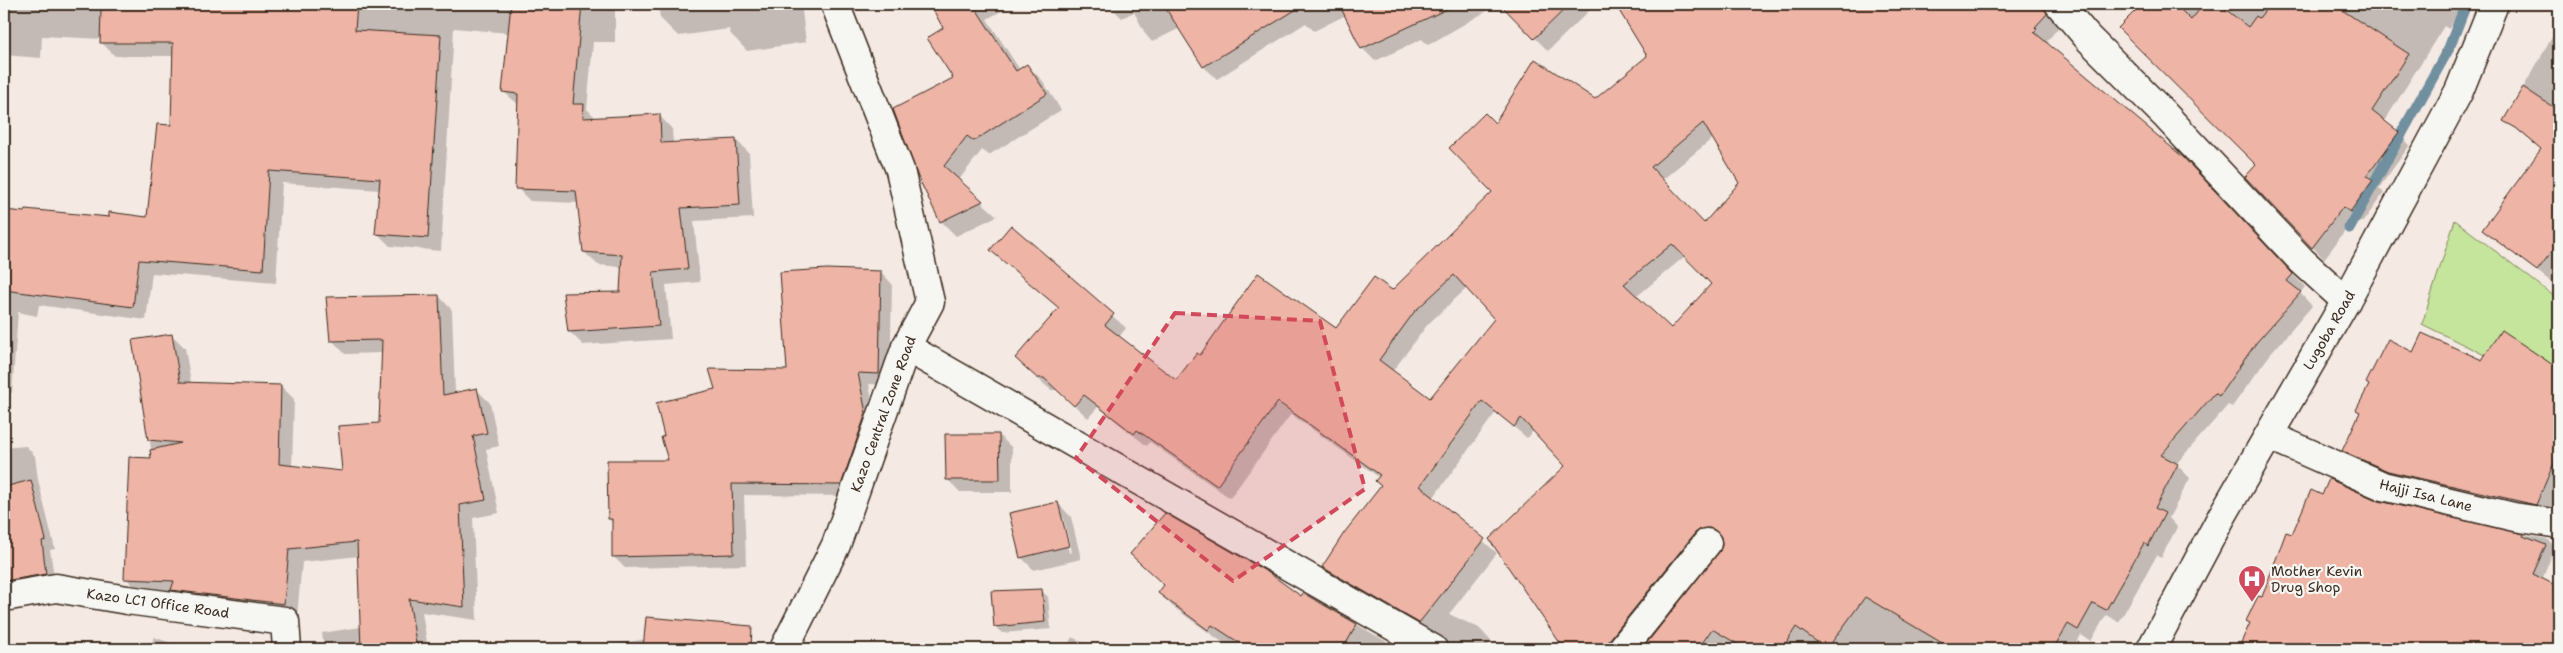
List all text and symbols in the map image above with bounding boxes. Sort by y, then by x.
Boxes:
street label: Lugoba Road [2299,287,2359,373]
street label: Kazo Central Zone Road [846,333,920,495]
street label: Hajji Isa Lane [2378,475,2474,515]
place label: Mother Kevin Drug Shop [2271,562,2363,596]
hospital icon: Mother Kevin Drug Shop [2237,564,2267,603]
street label: Kazo LC1 Office Road [86,584,231,622]

